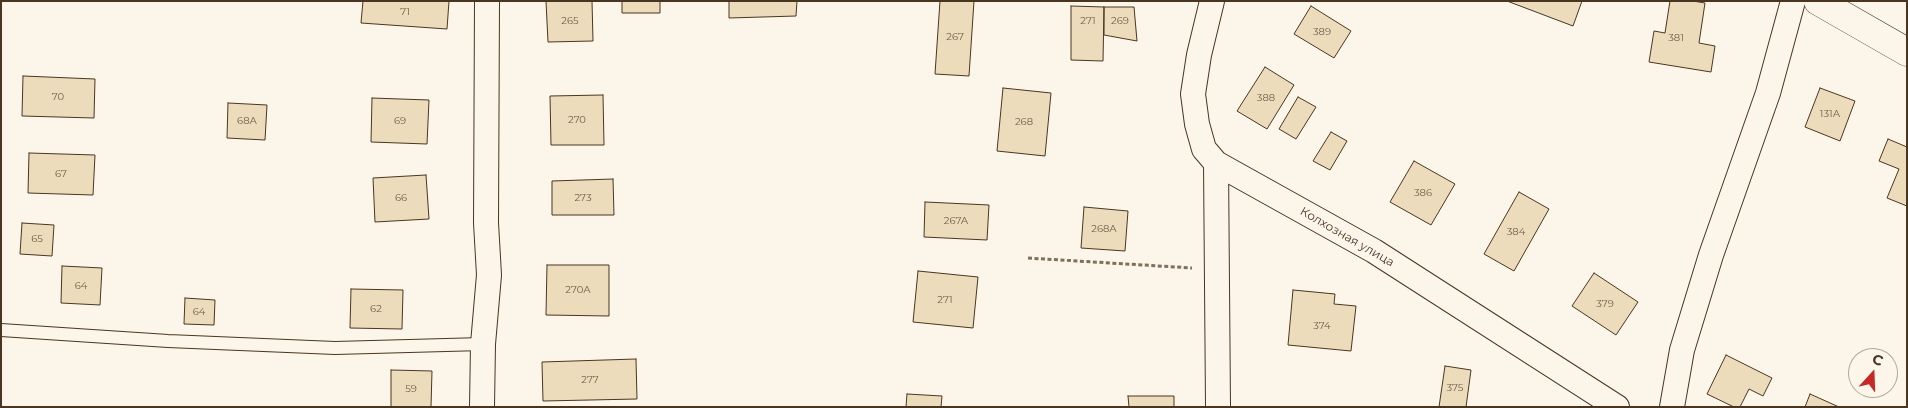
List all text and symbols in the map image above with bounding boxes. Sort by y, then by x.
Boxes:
house number: 71 [400,6,410,18]
house number: 265 [561,15,579,27]
house number: 271 [1080,15,1096,27]
house number: 269 [1111,15,1129,27]
house number: 389 [1313,26,1331,38]
house number: 267 [946,31,964,43]
house number: 381 [1668,32,1684,44]
house number: 70 [52,91,64,103]
house number: 388 [1257,92,1275,104]
house number: 131А [1820,108,1840,120]
house number: 270 [568,114,586,126]
house number: 68А [237,115,257,127]
house number: 69 [394,115,406,127]
house number: 268 [1015,116,1033,128]
house number: 67 [55,168,67,180]
house number: 386 [1414,187,1432,199]
house number: 66 [395,192,407,204]
house number: 273 [574,192,592,204]
street label: Колхозная улица [1297,204,1397,270]
house number: 267А [944,215,968,227]
house number: 268А [1091,223,1117,235]
house number: 384 [1507,226,1525,238]
house number: 65 [31,233,43,245]
house number: 64 [75,280,87,292]
house number: 270А [565,284,591,296]
house number: 271 [937,294,953,306]
house number: 379 [1596,298,1614,310]
house number: 62 [370,303,382,315]
house number: 64 [193,306,205,318]
house number: 374 [1313,320,1331,332]
north arrow [1848,348,1898,398]
text: С [1870,350,1886,370]
house number: 277 [581,374,599,386]
house number: 375 [1447,382,1463,394]
house number: 59 [405,383,417,395]

